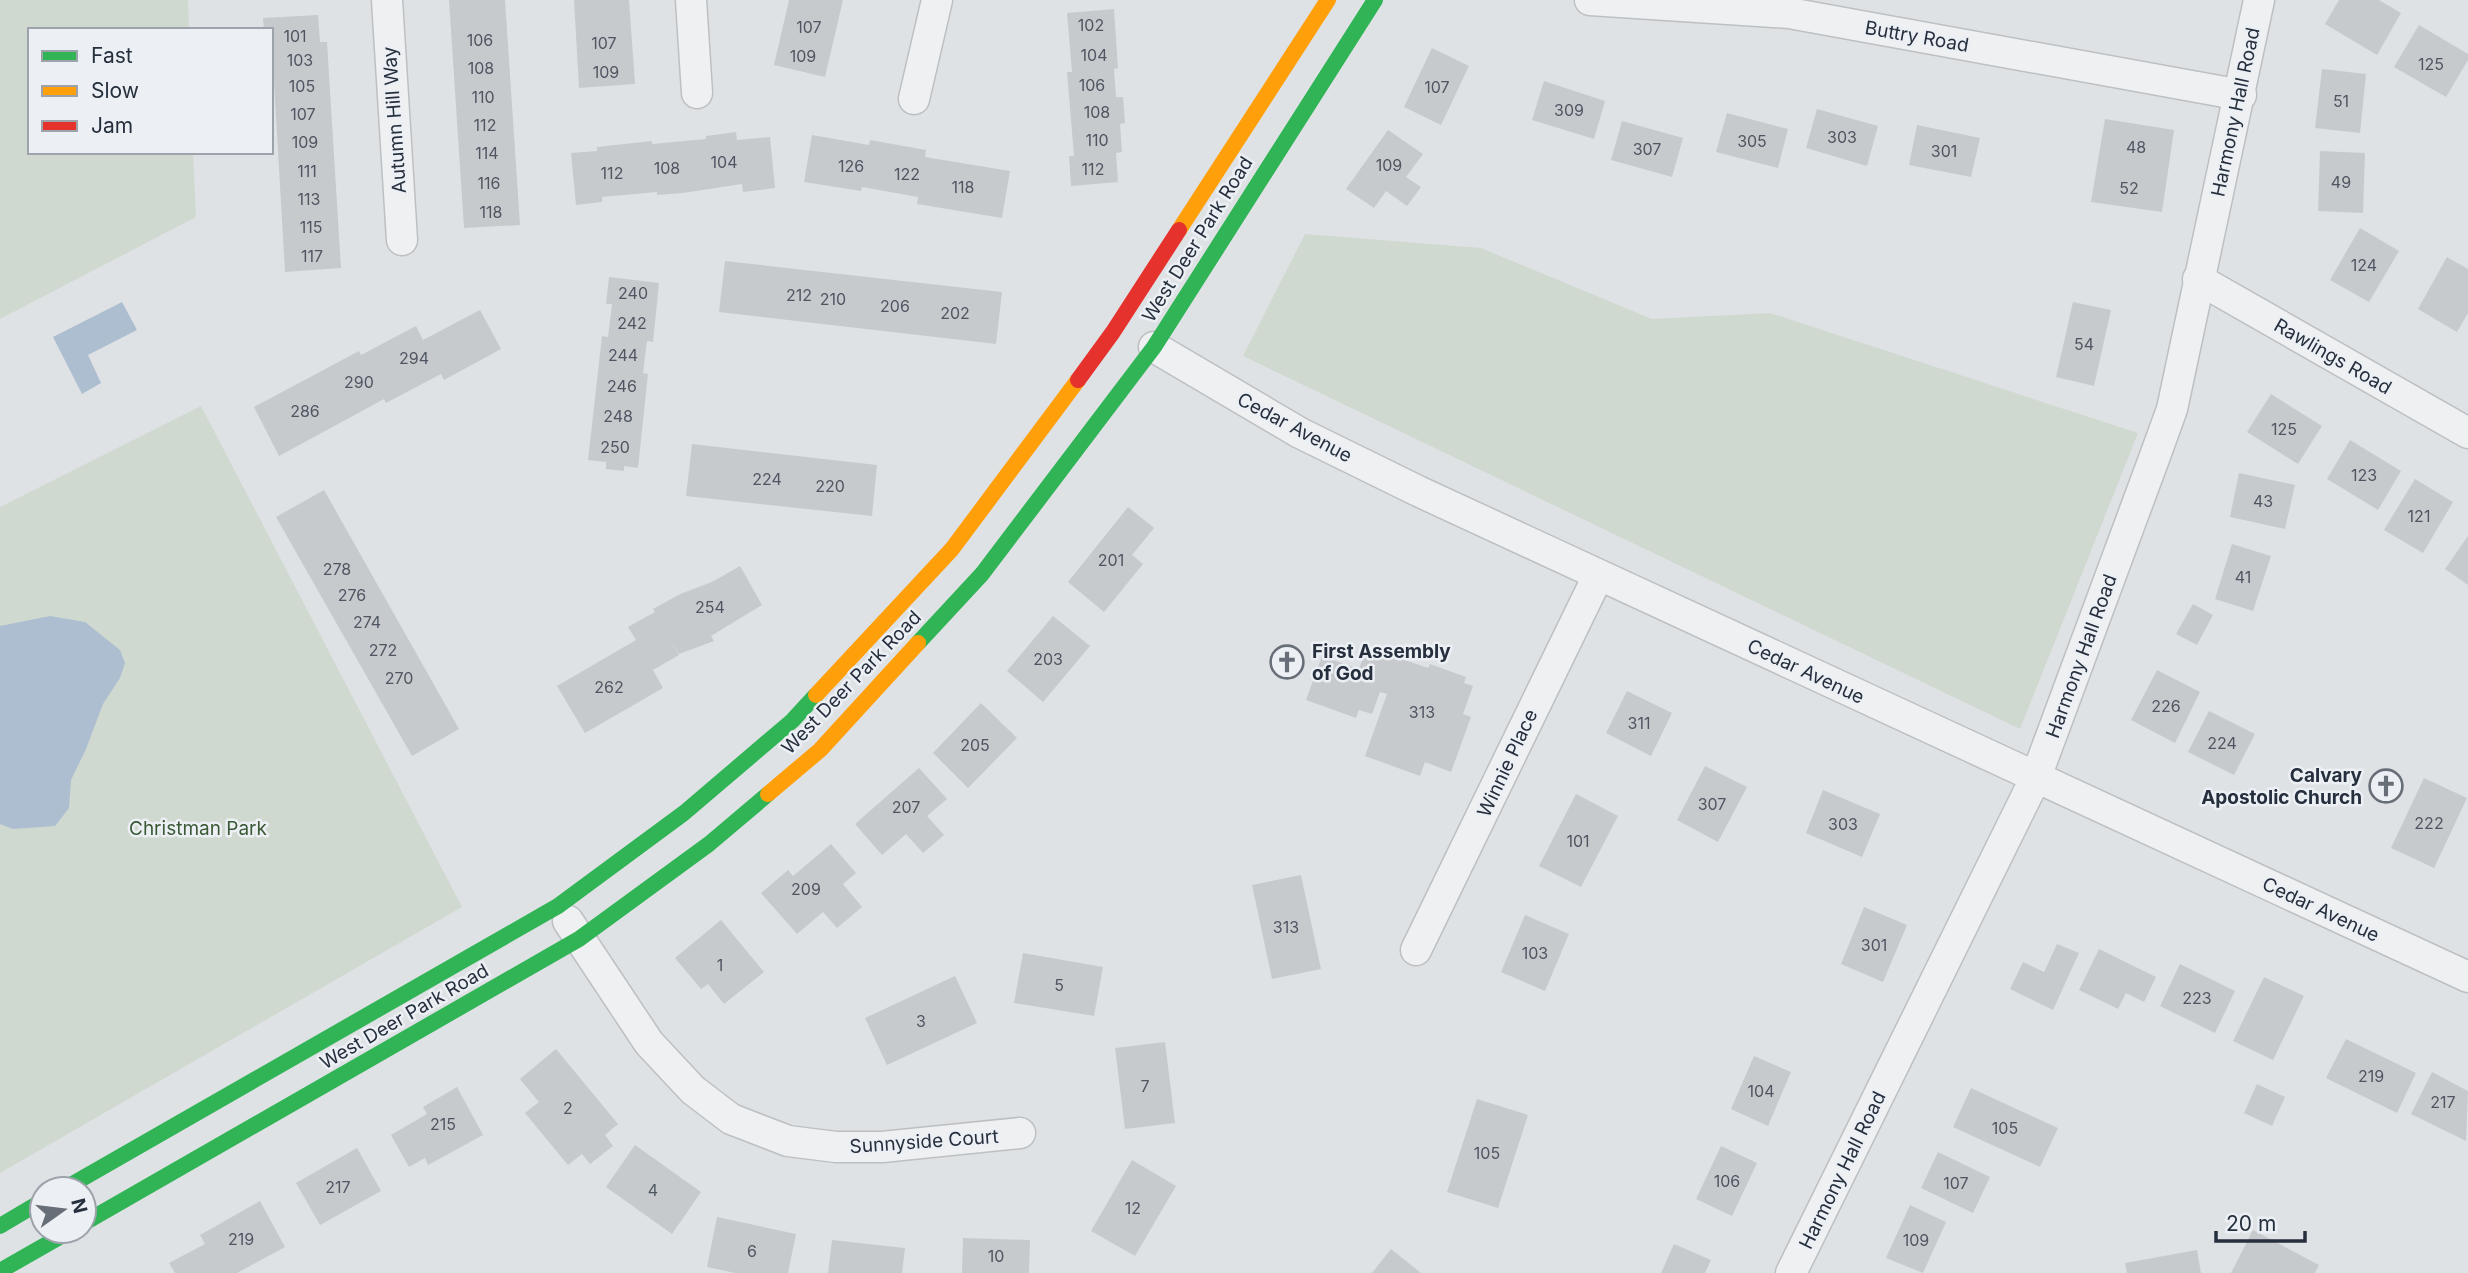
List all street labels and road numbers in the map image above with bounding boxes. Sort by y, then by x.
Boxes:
street label: Buttry Road [1863,16,1971,57]
street label: Harmony Hall Road [2206,25,2265,199]
street label: Autumn Hill Way [378,45,411,194]
street label: West Deer Park Road [1137,152,1258,326]
street label: Rawlings Road [2270,314,2396,399]
street label: Cedar Avenue [1234,388,1356,467]
street label: Harmony Hall Road [2041,571,2122,741]
street label: West Deer Park Road [777,606,926,759]
street label: Cedar Avenue [1744,634,1868,709]
street label: Winnie Place [1472,706,1542,821]
street label: Cedar Avenue [2259,872,2383,947]
street label: West Deer Park Road [316,959,493,1074]
street label: Harmony Hall Road [1794,1088,1891,1253]
street label: Sunnyside Court [849,1125,999,1158]

